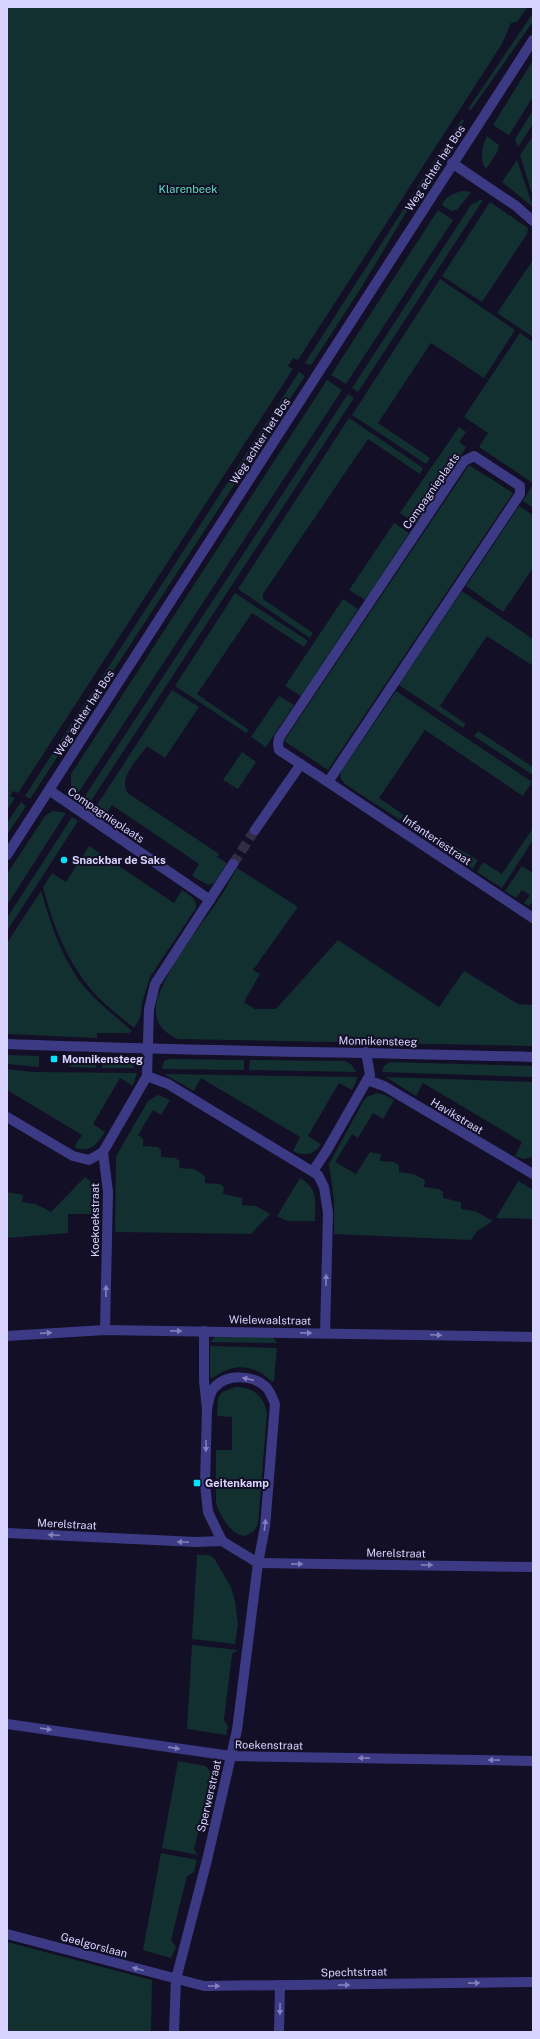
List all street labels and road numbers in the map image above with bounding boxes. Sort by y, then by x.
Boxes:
street label: Weg achter het Bos [403,123,467,213]
street label: Weg achter het Bos [228,396,292,486]
street label: Compagnieplaats [400,451,462,531]
street label: Weg achter het Bos [52,668,116,758]
street label: Compagnieplaats [66,785,147,845]
street label: Infanteriestraat [401,813,473,867]
street label: Monnikensteeg [339,1034,418,1048]
street label: Havikstraat [429,1096,485,1136]
street label: Koekoekstraat [89,1183,101,1257]
street label: Wielewaalstraat [229,1313,311,1327]
street label: Merelstraat [37,1516,97,1532]
street label: Merelstraat [366,1546,426,1560]
street label: Roekenstraat [235,1738,303,1752]
street label: Sperwerstraat [195,1759,223,1833]
street label: Geelgorslaan [59,1930,129,1960]
street label: Spechtstraat [321,1965,387,1979]

